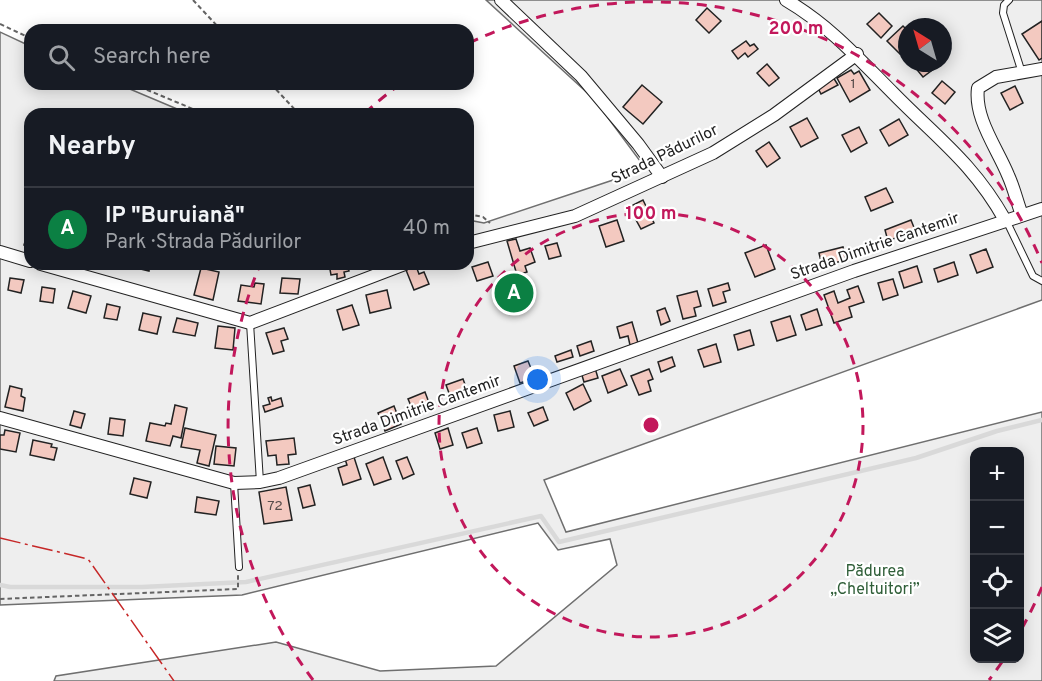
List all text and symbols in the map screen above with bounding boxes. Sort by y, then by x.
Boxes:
text: 200 m [768,18,824,41]
north arrow [898,18,952,72]
search box [24,24,474,90]
icon: search [45,41,78,74]
text: Search here [93,44,211,71]
house number: 1 [850,76,856,93]
street label: Strada Pădurilor [608,120,722,190]
text: Nearby [48,131,136,164]
text: IP "Buruiană" [105,203,245,230]
text: 100 m [625,203,677,226]
street label: Strada Dimitrie Cantemir [788,209,962,285]
text: A [60,216,75,242]
text: 40 m [403,216,450,242]
text: Park · Strada Pădurilor [105,230,301,256]
pin: A [494,270,534,316]
your location [523,365,552,394]
street label: Strada Dimitrie Cantemir [330,371,504,451]
centre of rings [641,415,661,435]
map controls [970,447,1024,663]
button: + [970,447,1024,501]
house number: 72 [267,498,283,515]
button: − [970,501,1024,555]
button: locate [970,555,1024,609]
park label: Pădurea „Cheltuitori” [830,562,920,600]
button: layers [970,609,1024,663]

